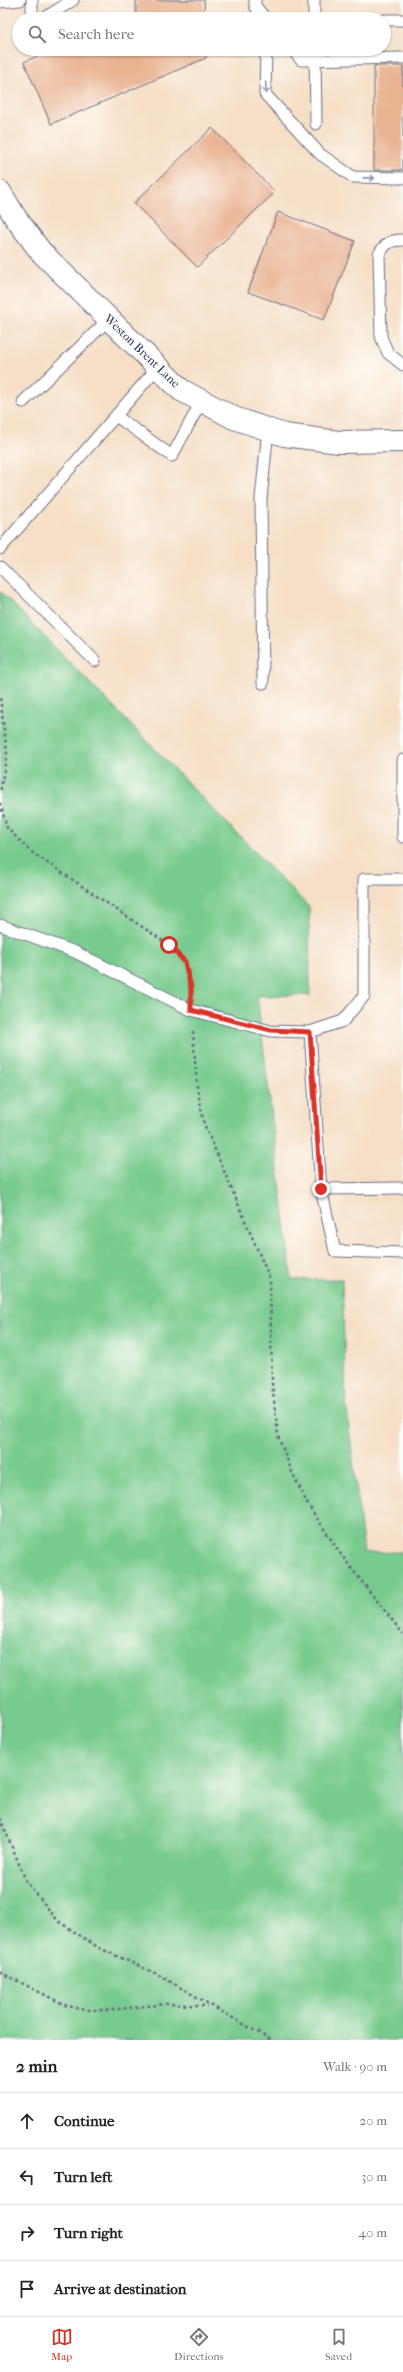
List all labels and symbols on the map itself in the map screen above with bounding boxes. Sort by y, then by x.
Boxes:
one-way arrow [262,81,269,94]
one-way arrow [362,174,375,182]
street label: Weston Brent Lane [101,311,183,391]
route start [160,936,178,954]
route end [312,1180,330,1198]

